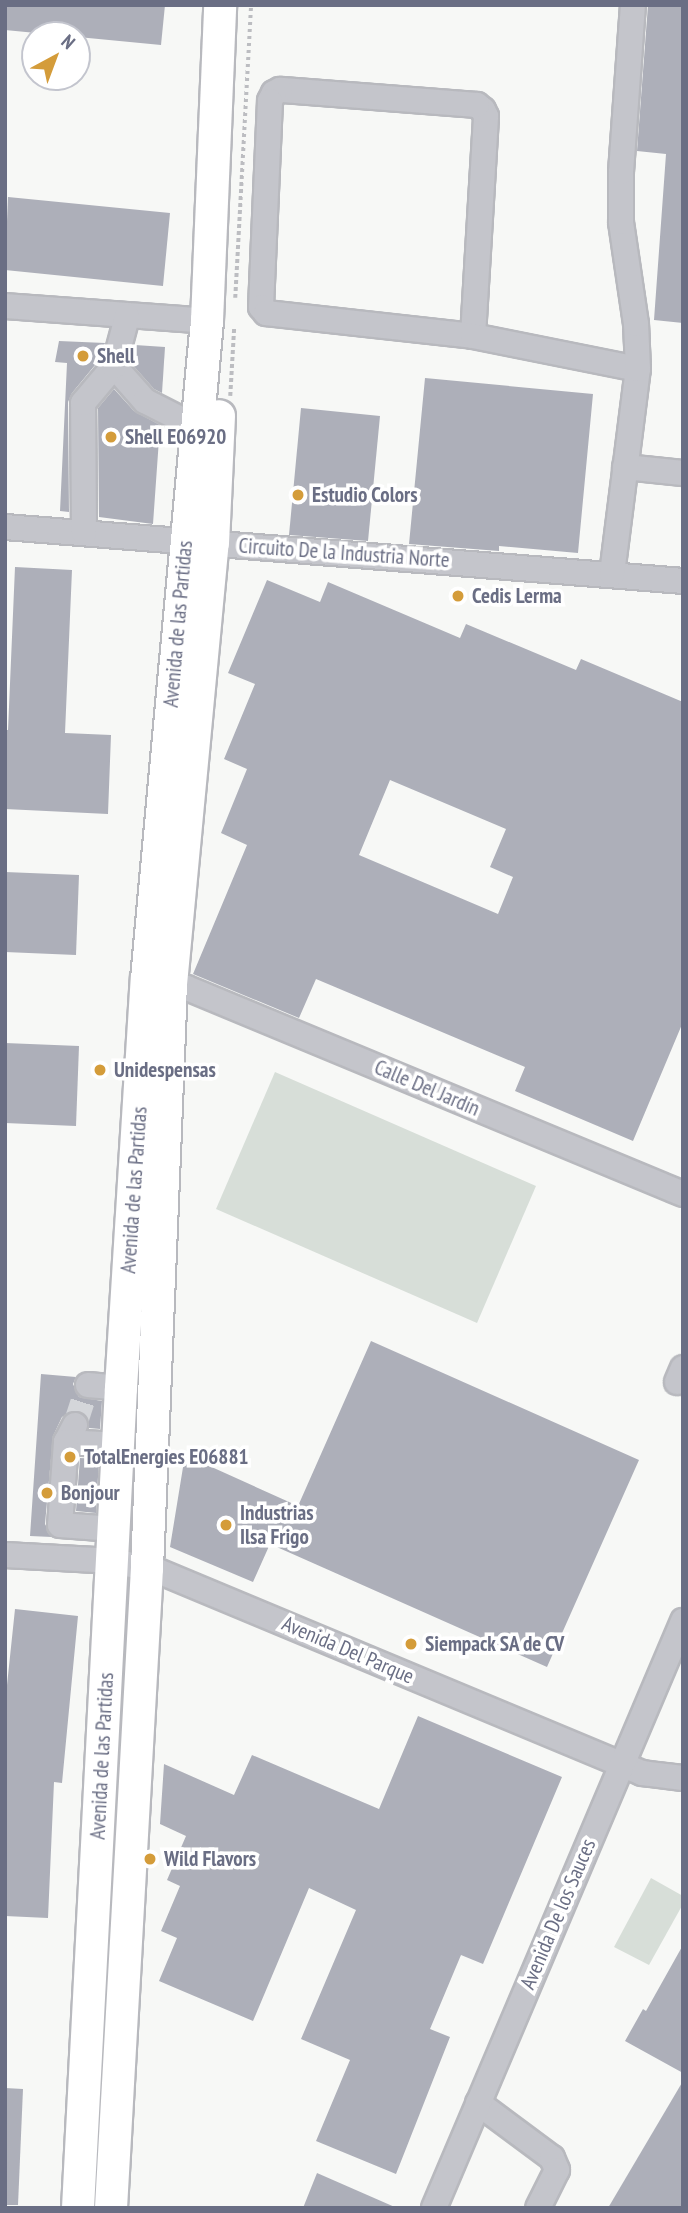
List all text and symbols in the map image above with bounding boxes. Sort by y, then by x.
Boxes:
north arrow [21,21,91,91]
text: N [57,29,80,54]
place label: Shell [97,343,135,369]
marker: Shell [75,348,91,364]
place label: Shell E06920 [125,424,226,450]
marker: Shell E06920 [103,429,119,445]
place label: Estudio Colors [312,482,418,508]
marker: Estudio Colors [290,487,306,503]
street label: Circuito De la Industria Norte [238,533,450,573]
street label: Avenida de las Partidas [158,540,198,708]
place label: Cedis Lerma [472,583,562,609]
marker: Cedis Lerma [450,588,466,604]
street label: Calle Del Jardín [371,1055,483,1121]
place label: Unidespensas [114,1057,216,1083]
marker: Unidespensas [92,1062,108,1078]
street label: Avenida de las Partidas [116,1106,152,1274]
place label: TotalEnergies E06881 [84,1444,248,1470]
marker: TotalEnergies E06881 [62,1449,78,1465]
place label: Bonjour [61,1480,120,1506]
marker: Bonjour [39,1485,55,1501]
place label: Industrias Ilsa Frigo [240,1500,313,1550]
marker: Industrias Ilsa Frigo [218,1517,234,1533]
street label: Avenida Del Parque [278,1611,418,1689]
place label: Siempack SA de CV [425,1631,566,1657]
marker: Siempack SA de CV [403,1636,419,1652]
street label: Avenida de las Partidas [85,1672,119,1840]
street label: Avenida De los Sauces [515,1835,601,1993]
place label: Wild Flavors [164,1846,256,1872]
marker: Wild Flavors [142,1851,158,1867]

